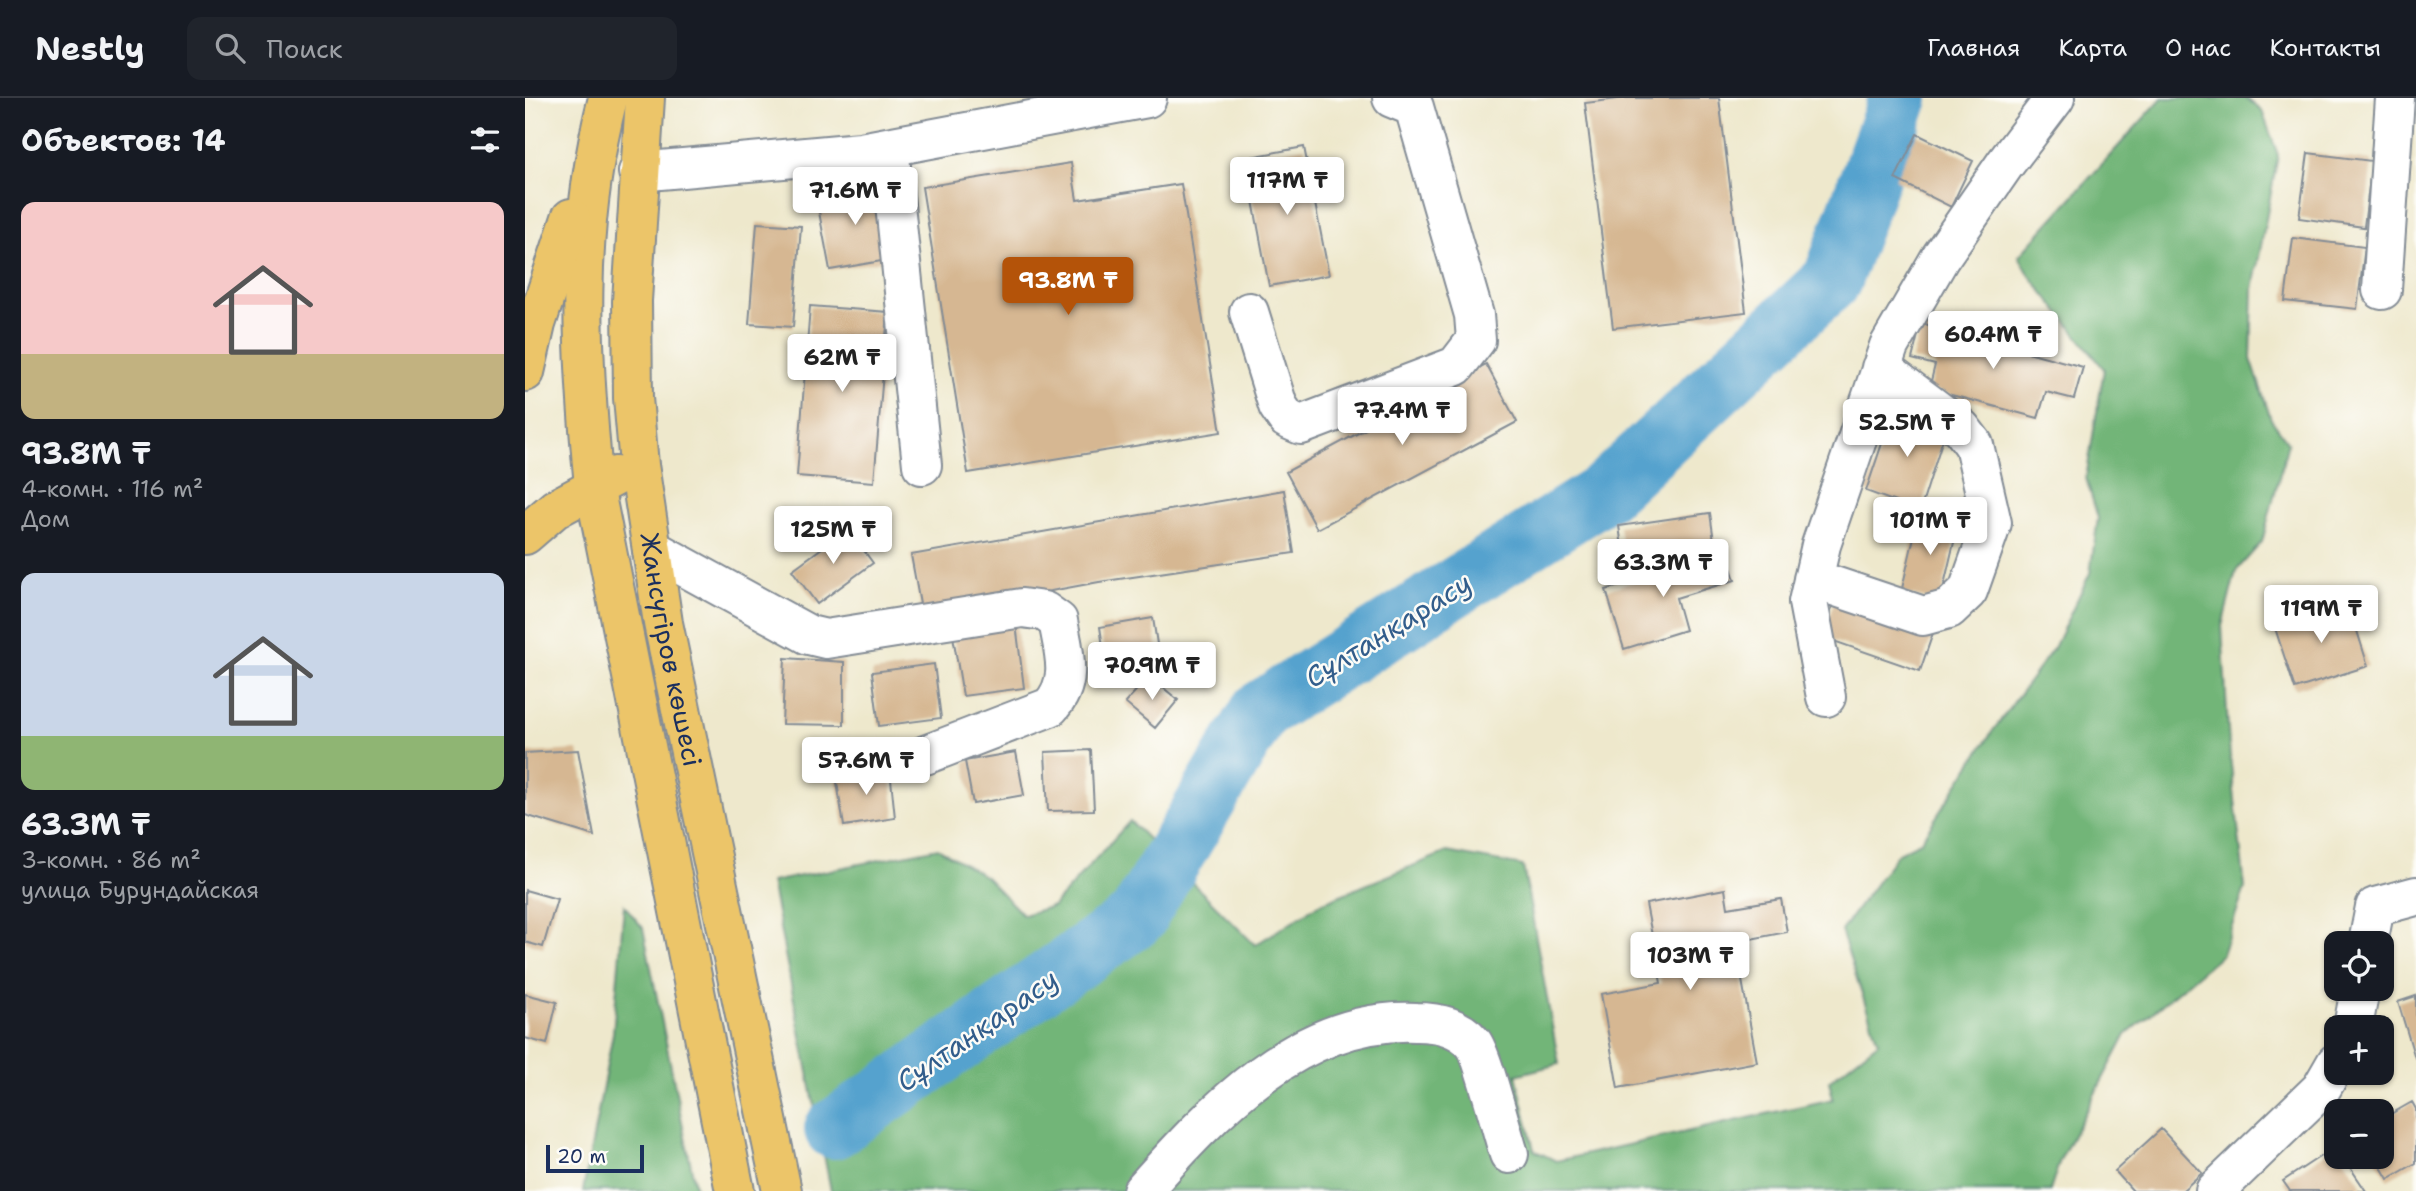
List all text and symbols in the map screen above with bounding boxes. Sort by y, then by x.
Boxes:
search box [187,17,677,80]
text: Nestly [35,26,145,71]
icon: search [211,29,249,67]
text: Поиск [267,31,342,66]
text: Главная [1927,32,2020,64]
text: Карта [2058,32,2127,64]
text: О нас [2165,32,2231,64]
text: Контакты [2269,32,2381,64]
text: Объектов: 14 [21,120,226,161]
icon: filters [466,121,504,159]
pin: 117M ₸ [1230,158,1344,217]
text: 117M ₸ [1246,165,1328,195]
pin: 71.6M ₸ [790,167,920,227]
text: 71.6M ₸ [809,175,901,205]
icon: home [200,247,326,373]
pin: 93.8M ₸ [1003,258,1133,317]
text: 93.8M ₸ [1018,265,1118,295]
pin: 60.4M ₸ [1928,312,2058,371]
text: 60.4M ₸ [1944,319,2042,349]
pin: 62M ₸ [793,334,891,394]
text: 62M ₸ [803,342,881,372]
pin: 77.4M ₸ [1337,388,1467,447]
text: 77.4M ₸ [1354,395,1450,425]
pin: 52.5M ₸ [1842,400,1972,459]
text: 52.5M ₸ [1859,407,1955,437]
text: 93.8M ₸ [21,433,151,474]
text: 4-комн. · 116 m² [21,474,203,504]
pin: 101M ₸ [1873,498,1987,557]
text: Дом [21,504,70,534]
text: 101M ₸ [1889,505,1971,535]
pin: 125M ₸ [776,506,890,566]
text: 125M ₸ [790,514,876,544]
street label: Жансүгіров көшесі [632,530,711,770]
pin: 63.3M ₸ [1598,540,1728,599]
text: 63.3M ₸ [1614,547,1712,577]
water label: Сұлтанқарасу [1297,564,1479,696]
pin: 119M ₸ [2264,586,2378,645]
text: 119M ₸ [2280,593,2362,623]
icon: home [200,618,326,744]
pin: 70.9M ₸ [1087,642,1217,702]
text: 70.9M ₸ [1104,650,1200,680]
pin: 57.6M ₸ [801,738,931,797]
text: 57.6M ₸ [818,745,914,775]
text: 63.3M ₸ [21,804,150,845]
text: 3-комн. · 86 m² [21,845,201,875]
text: улица Бурундайская [21,875,259,905]
map controls [2324,931,2394,1169]
button: locate [2324,931,2394,1001]
pin: 103M ₸ [1633,932,1747,992]
text: 103M ₸ [1646,940,1734,970]
water label: Сұлтанқарасу [888,960,1066,1100]
button: + [2324,1015,2394,1085]
button: − [2324,1099,2394,1169]
scale bar [546,1142,644,1174]
text: 20 m [557,1144,606,1169]

